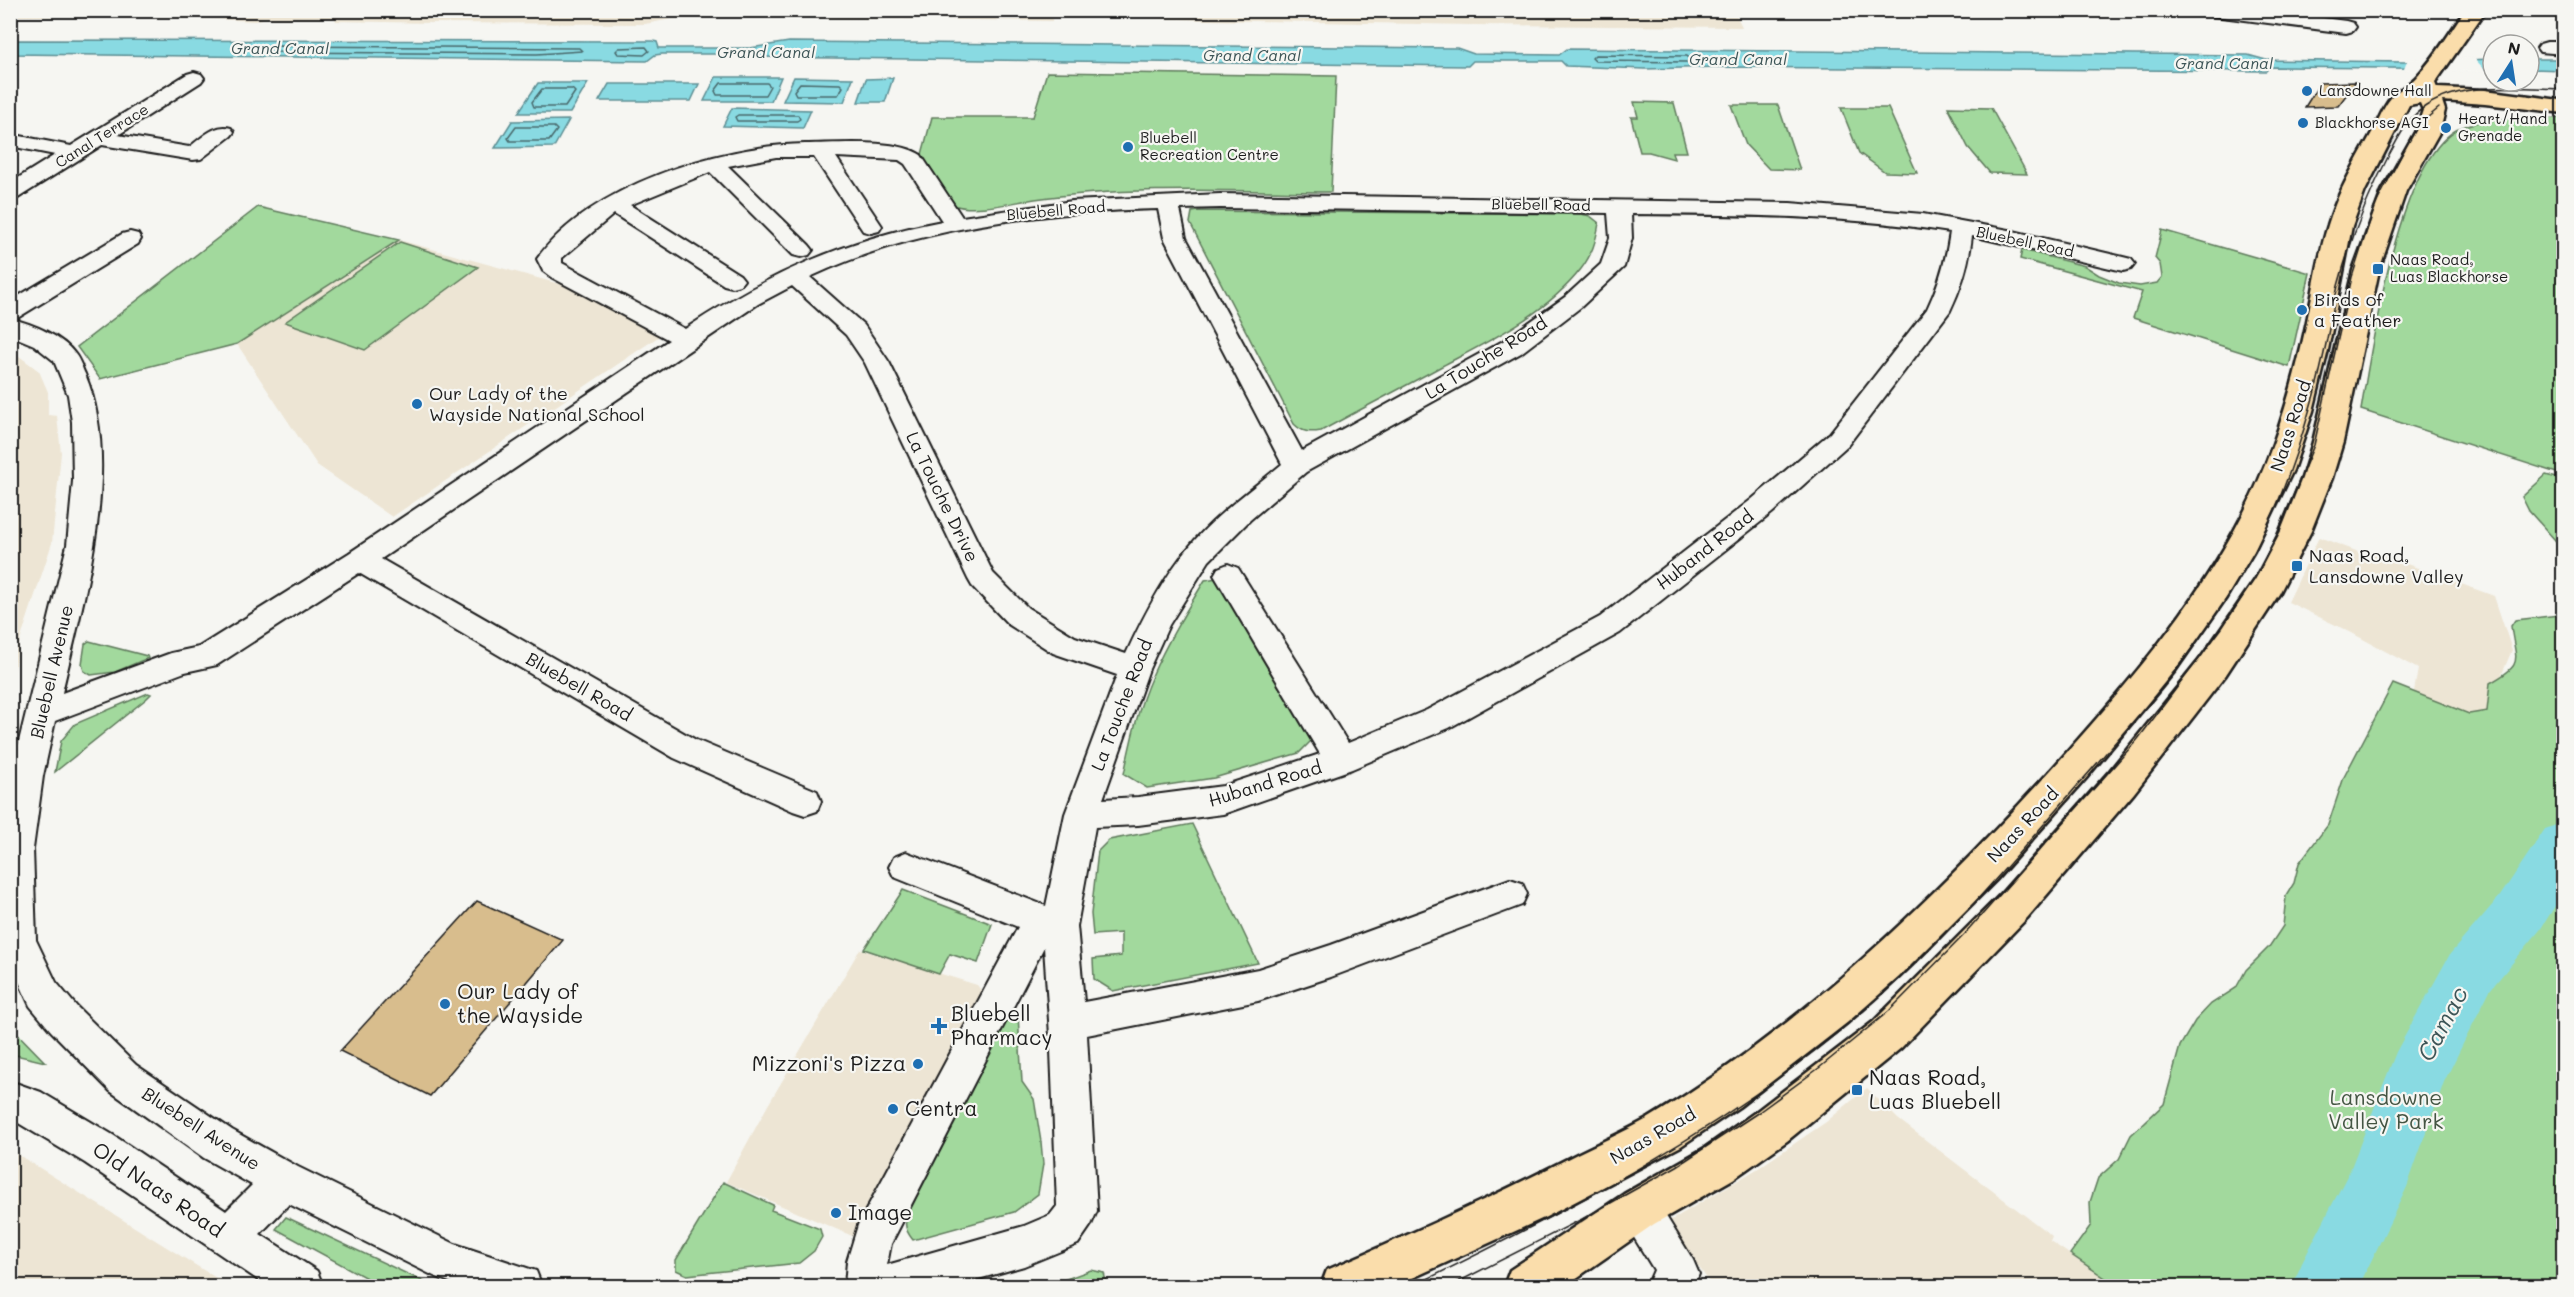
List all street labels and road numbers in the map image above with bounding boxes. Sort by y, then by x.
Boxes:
street label: Canal Terrace [51,98,152,172]
street label: Bluebell Road [1491,193,1591,215]
street label: Bluebell Road [1006,196,1106,224]
street label: Bluebell Road [1975,221,2076,261]
street label: La Touche Road [1420,310,1551,404]
street label: Naas Road [2264,377,2316,475]
street label: La Touche Drive [901,427,985,566]
street label: Huband Road [1651,504,1758,595]
street label: Bluebell Avenue [24,603,78,741]
street label: La Touche Road [1085,635,1157,774]
street label: Bluebell Road [522,646,637,726]
street label: Huband Road [1205,754,1324,812]
street label: Naas Road [1981,781,2063,867]
street label: Bluebell Avenue [138,1081,265,1175]
street label: Naas Road [1605,1101,1700,1169]
street label: Old Naas Road [88,1135,230,1243]

